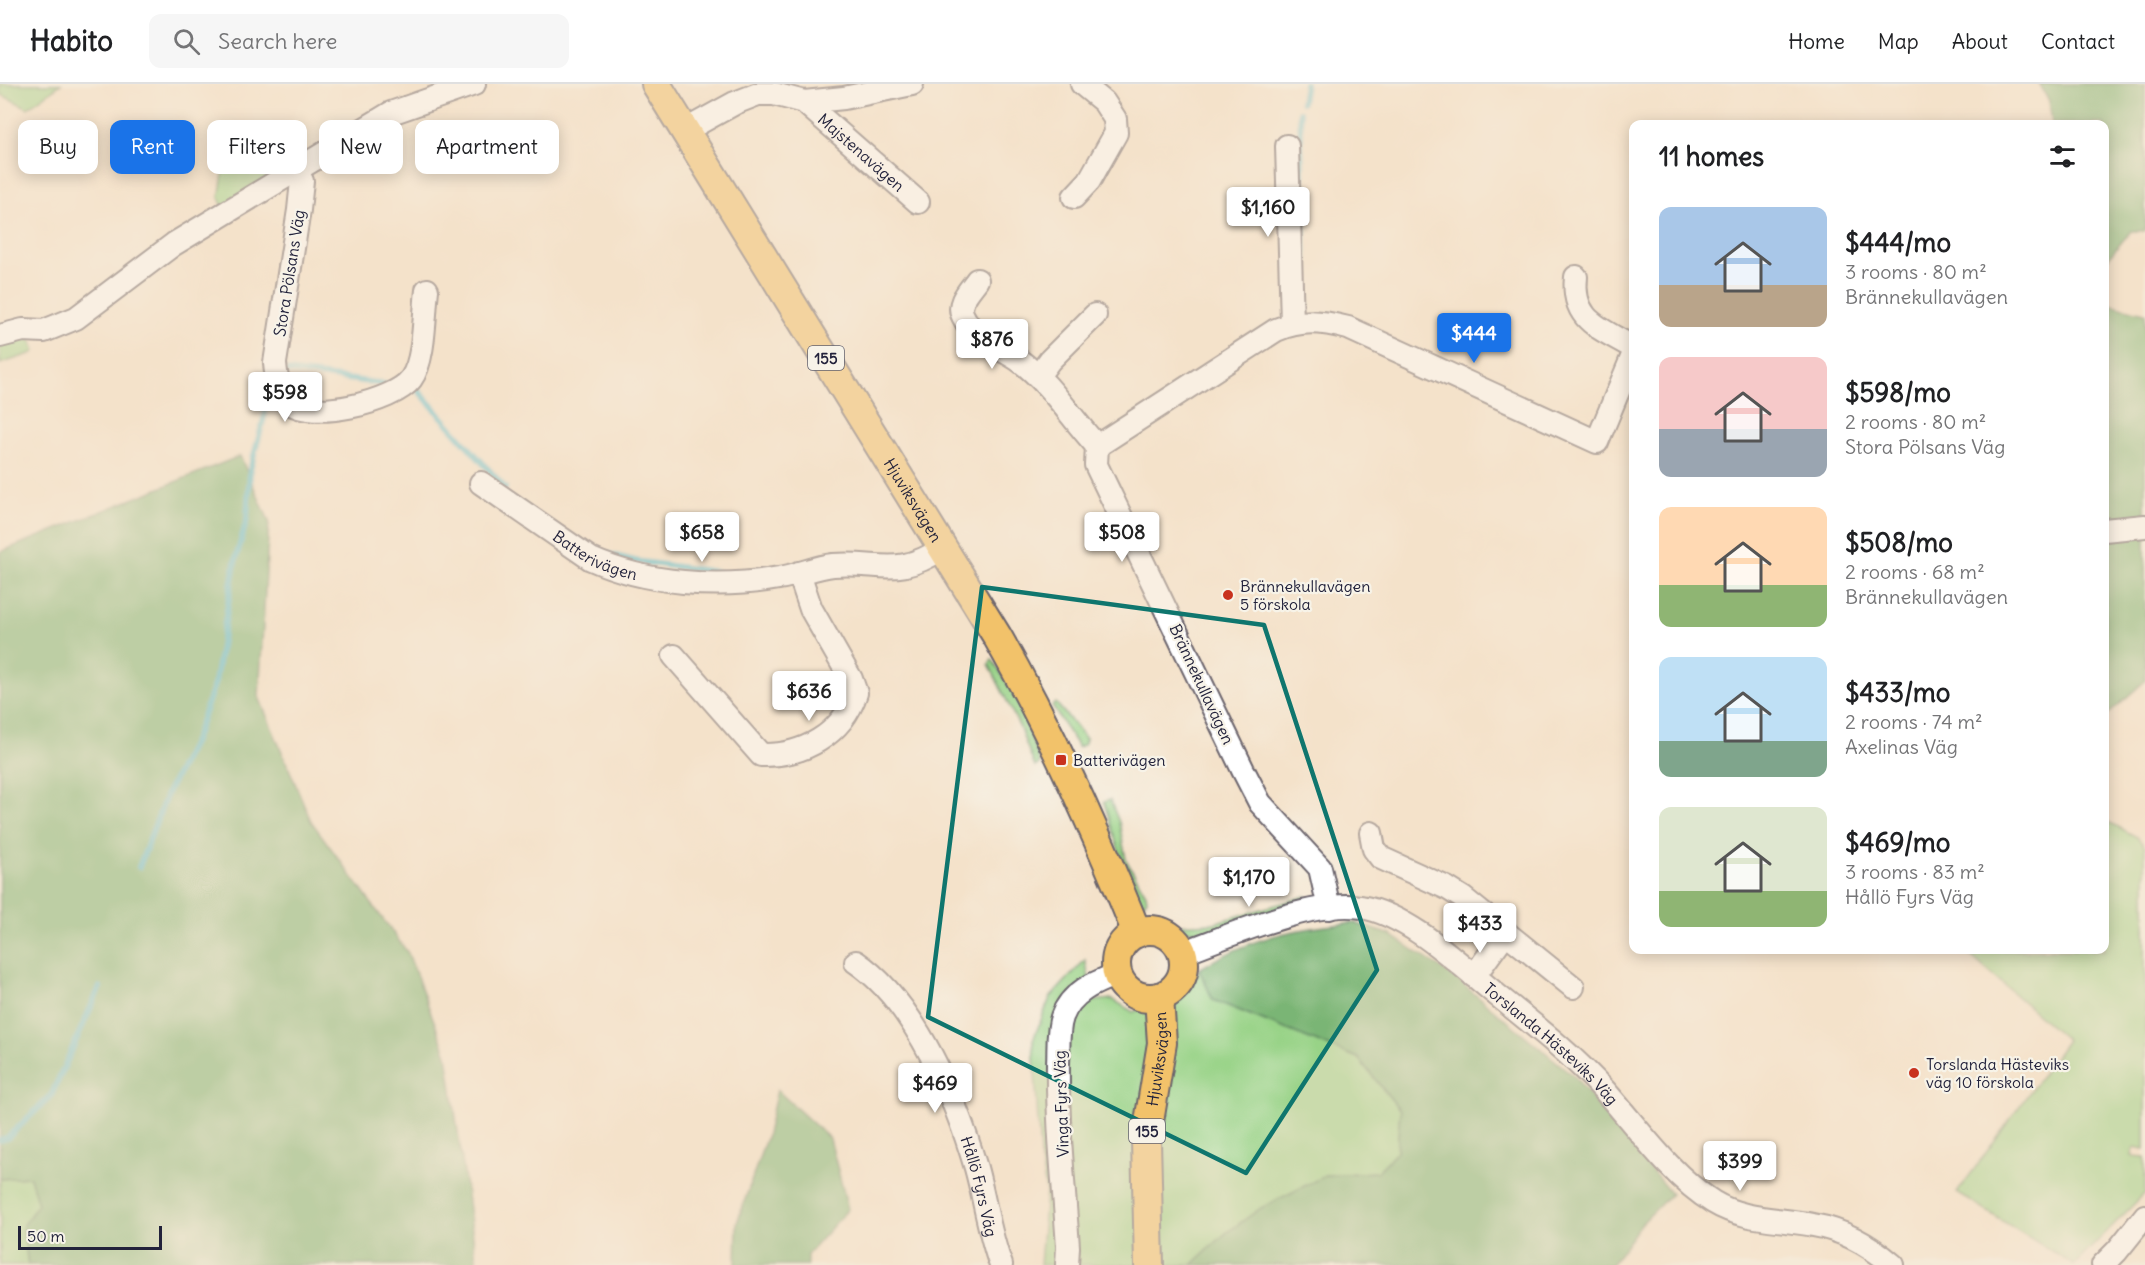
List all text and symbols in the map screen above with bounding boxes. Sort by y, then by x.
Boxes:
search box [149,14,569,68]
text: Habito [30,23,113,59]
icon: search [170,25,203,58]
text: Search here [218,27,337,55]
text: Home [1788,28,1845,55]
text: Map [1878,28,1919,55]
text: About [1952,28,2008,55]
text: Contact [2041,28,2115,55]
street label: Majstenavägen [814,109,909,196]
chip: Buy [18,120,98,174]
chip: Rent [110,120,195,174]
chip: Filters [207,120,307,174]
chip: New [319,120,403,174]
chip: Apartment [415,120,559,174]
text: 11 homes [1659,140,1764,173]
icon: filters [2046,140,2079,173]
pin: $1,160 [1219,187,1317,238]
text: $1,160 [1241,194,1295,219]
street label: Stora Pölsans Väg [269,208,309,338]
text: $444/mo [1845,226,1951,259]
icon: home [1707,231,1779,303]
text: 3 rooms · 80 m² [1845,259,1987,284]
text: Brännekullavägen [1845,284,2008,309]
pin: $444 [1438,313,1510,364]
pin: $876 [956,319,1028,370]
text: $444 [1451,320,1497,345]
text: $876 [970,326,1014,351]
road number: 155 [808,346,844,370]
pin: $598 [249,372,321,423]
text: $598/mo [1845,376,1951,409]
text: $598 [262,379,308,404]
icon: home [1707,381,1779,453]
text: 2 rooms · 80 m² [1845,409,1986,434]
text: Stora Pölsans Väg [1845,434,2005,459]
street label: Hjuviksvägen [880,454,946,546]
pin: $658 [666,512,738,563]
pin: $508 [1086,512,1158,563]
text: $658 [679,519,725,544]
text: $508 [1098,519,1146,544]
street label: Batterivägen [549,526,639,584]
text: $508/mo [1845,526,1953,559]
icon: home [1707,531,1779,603]
text: 2 rooms · 68 m² [1845,559,1985,584]
place label: Brännekullavägen 5 förskola [1240,576,1371,614]
text: Brännekullavägen [1845,584,2008,609]
marker: Brännekullavägen 5 förskola [1221,588,1235,602]
street label: Brännekullavägen [1165,621,1239,747]
pin: $636 [773,671,845,722]
text: $433/mo [1845,676,1950,709]
text: $636 [786,678,832,703]
icon: home [1707,681,1779,753]
text: 2 rooms · 74 m² [1845,709,1982,734]
text: Axelinas Väg [1845,734,1958,759]
place label: Batterivägen [1073,750,1166,770]
marker: Batterivägen [1054,753,1068,767]
text: $469/mo [1845,826,1950,859]
icon: home [1707,831,1779,903]
pin: $1,170 [1200,857,1298,908]
text: 3 rooms · 83 m² [1845,859,1985,884]
text: $1,170 [1223,864,1275,889]
text: Hållö Fyrs Väg [1845,884,1974,909]
pin: $433 [1444,903,1516,954]
text: $433 [1457,910,1503,935]
street label: Torslanda Hästeviks Väg [1480,978,1622,1109]
street label: Hjuviksvägen [1142,1011,1173,1108]
street label: Vinga Fyrs Väg [1049,1050,1073,1158]
place label: Torslanda Hästeviks väg 10 förskola [1926,1054,2069,1092]
pin: $469 [899,1063,971,1114]
marker: Torslanda Hästeviks väg 10 förskola [1907,1066,1921,1080]
text: $469 [912,1070,958,1095]
road number: 155 [1129,1119,1165,1143]
street label: Hållö Fyrs Väg [956,1133,1002,1239]
pin: $399 [1704,1141,1776,1192]
text: $399 [1717,1148,1763,1173]
scale bar [18,1223,162,1250]
text: 50 m [27,1226,65,1246]

